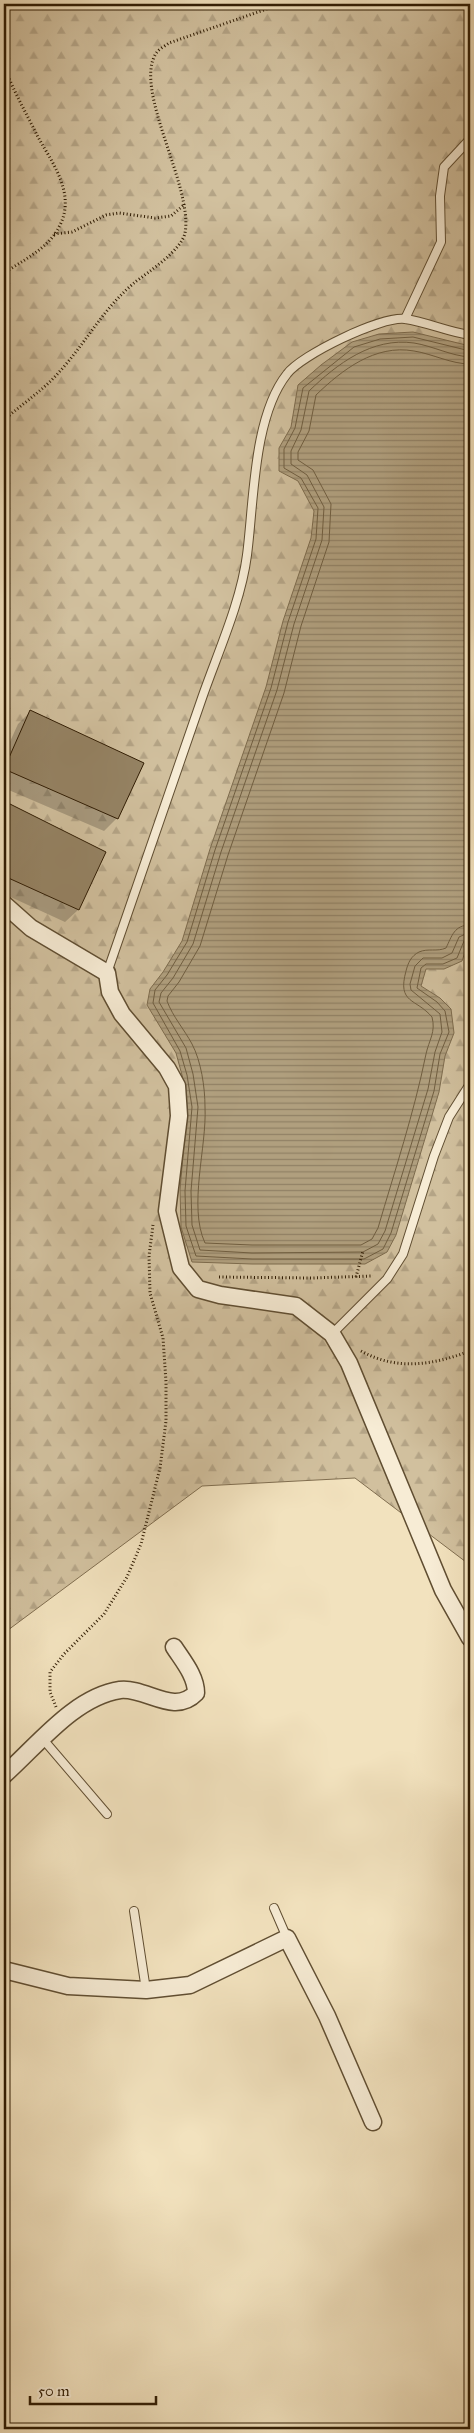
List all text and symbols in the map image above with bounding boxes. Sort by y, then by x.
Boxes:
scale bar [30,2373,156,2405]
text: 50 m [38,2382,70,2400]

